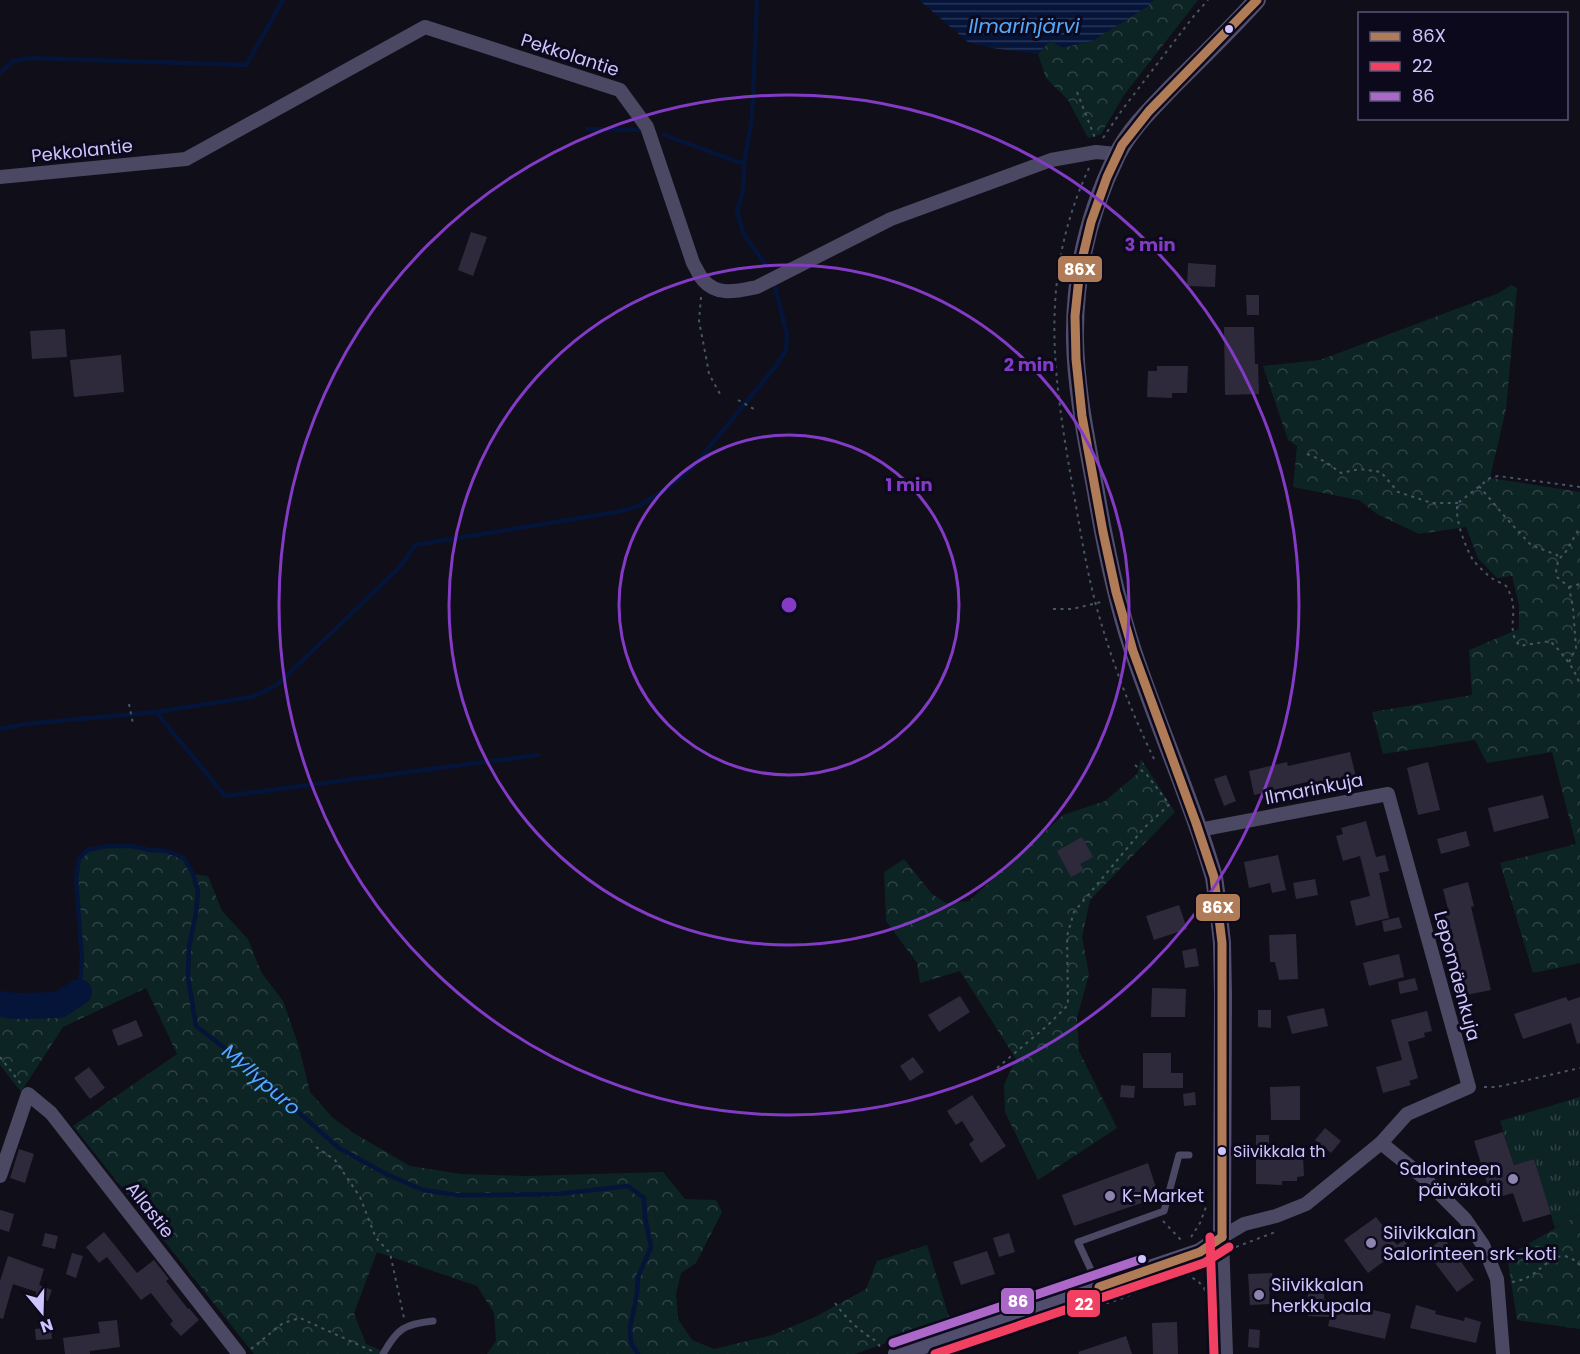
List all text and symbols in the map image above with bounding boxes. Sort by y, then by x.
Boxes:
water label: Ilmarinjärvi [968,12,1081,40]
legend [1358,12,1568,120]
unlabelled marker [1223,23,1235,35]
text: 86X [1412,23,1446,48]
street label: Pekkolantie [518,27,622,82]
text: 22 [1412,53,1433,78]
text: 86 [1412,83,1435,108]
street label: Pekkolantie [30,133,134,168]
text: 3 min [1124,232,1176,257]
line badge: 86X [1057,255,1103,283]
text: 86X [1064,258,1097,281]
text: 2 min [1004,352,1054,377]
text: 1 min [885,472,933,497]
centre of rings [779,595,799,615]
street label: Ilmarinkuja [1263,767,1365,810]
line badge: 86X [1195,893,1241,922]
text: 86X [1202,896,1235,919]
street label: Lepomäenkuja [1428,908,1487,1044]
water label: Myllypuro [216,1037,307,1122]
place label: Siivikkala th [1233,1140,1326,1163]
marker: Siivikkala th [1216,1145,1228,1157]
place label: Salorinteen päiväkoti [1399,1156,1501,1202]
marker: Salorinteen päiväkoti [1506,1172,1520,1186]
street label: Allastie [121,1177,180,1243]
place label: K-Market [1122,1183,1204,1208]
marker: K-Market [1103,1189,1117,1203]
place label: Siivikkalan Salorinteen srk-koti [1383,1220,1557,1266]
marker: Siivikkalan Salorinteen srk-koti [1364,1236,1378,1250]
unlabelled marker [1136,1253,1148,1265]
place label: Siivikkalan herkkupala [1271,1272,1371,1318]
north arrow [12,1282,72,1342]
line badge: 86 [1000,1287,1035,1315]
marker: Siivikkalan herkkupala [1252,1288,1266,1302]
line badge: 22 [1066,1289,1101,1318]
text: 86 [1008,1290,1028,1313]
text: 22 [1075,1293,1093,1316]
text: N [37,1313,56,1339]

